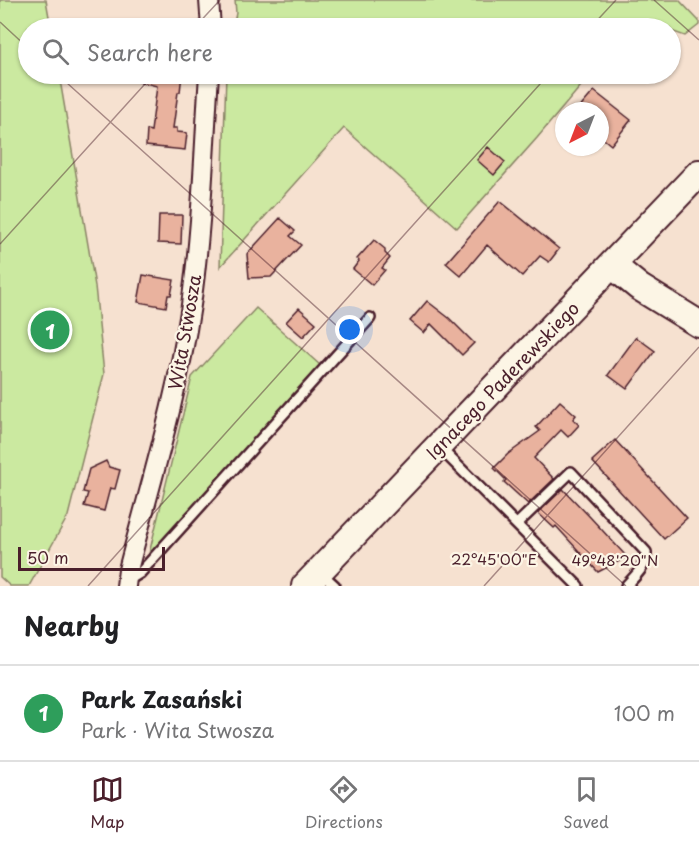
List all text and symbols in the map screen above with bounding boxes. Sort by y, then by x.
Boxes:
search box [18,18,681,84]
icon: search [39,35,72,68]
text: Search here [87,35,213,68]
north arrow [555,102,609,156]
street label: Wita Stwosza [161,271,208,392]
street label: Ignacego Paderewskiego [419,295,585,465]
pin: 1 [31,308,70,352]
your location [335,315,364,344]
scale bar [18,544,165,572]
text: 50 m [27,545,68,569]
text: 22°45'00"E [451,547,537,570]
text: 49°48'20"N [572,548,658,571]
text: Nearby [24,606,119,645]
text: Park Zasański [81,682,242,715]
text: 1 [39,698,48,728]
text: 100 m [614,698,675,728]
text: Park · Wita Stwosza [81,715,274,745]
tab: Map [90,773,124,833]
tab: Directions [305,773,383,833]
tab: Saved [563,773,609,833]

